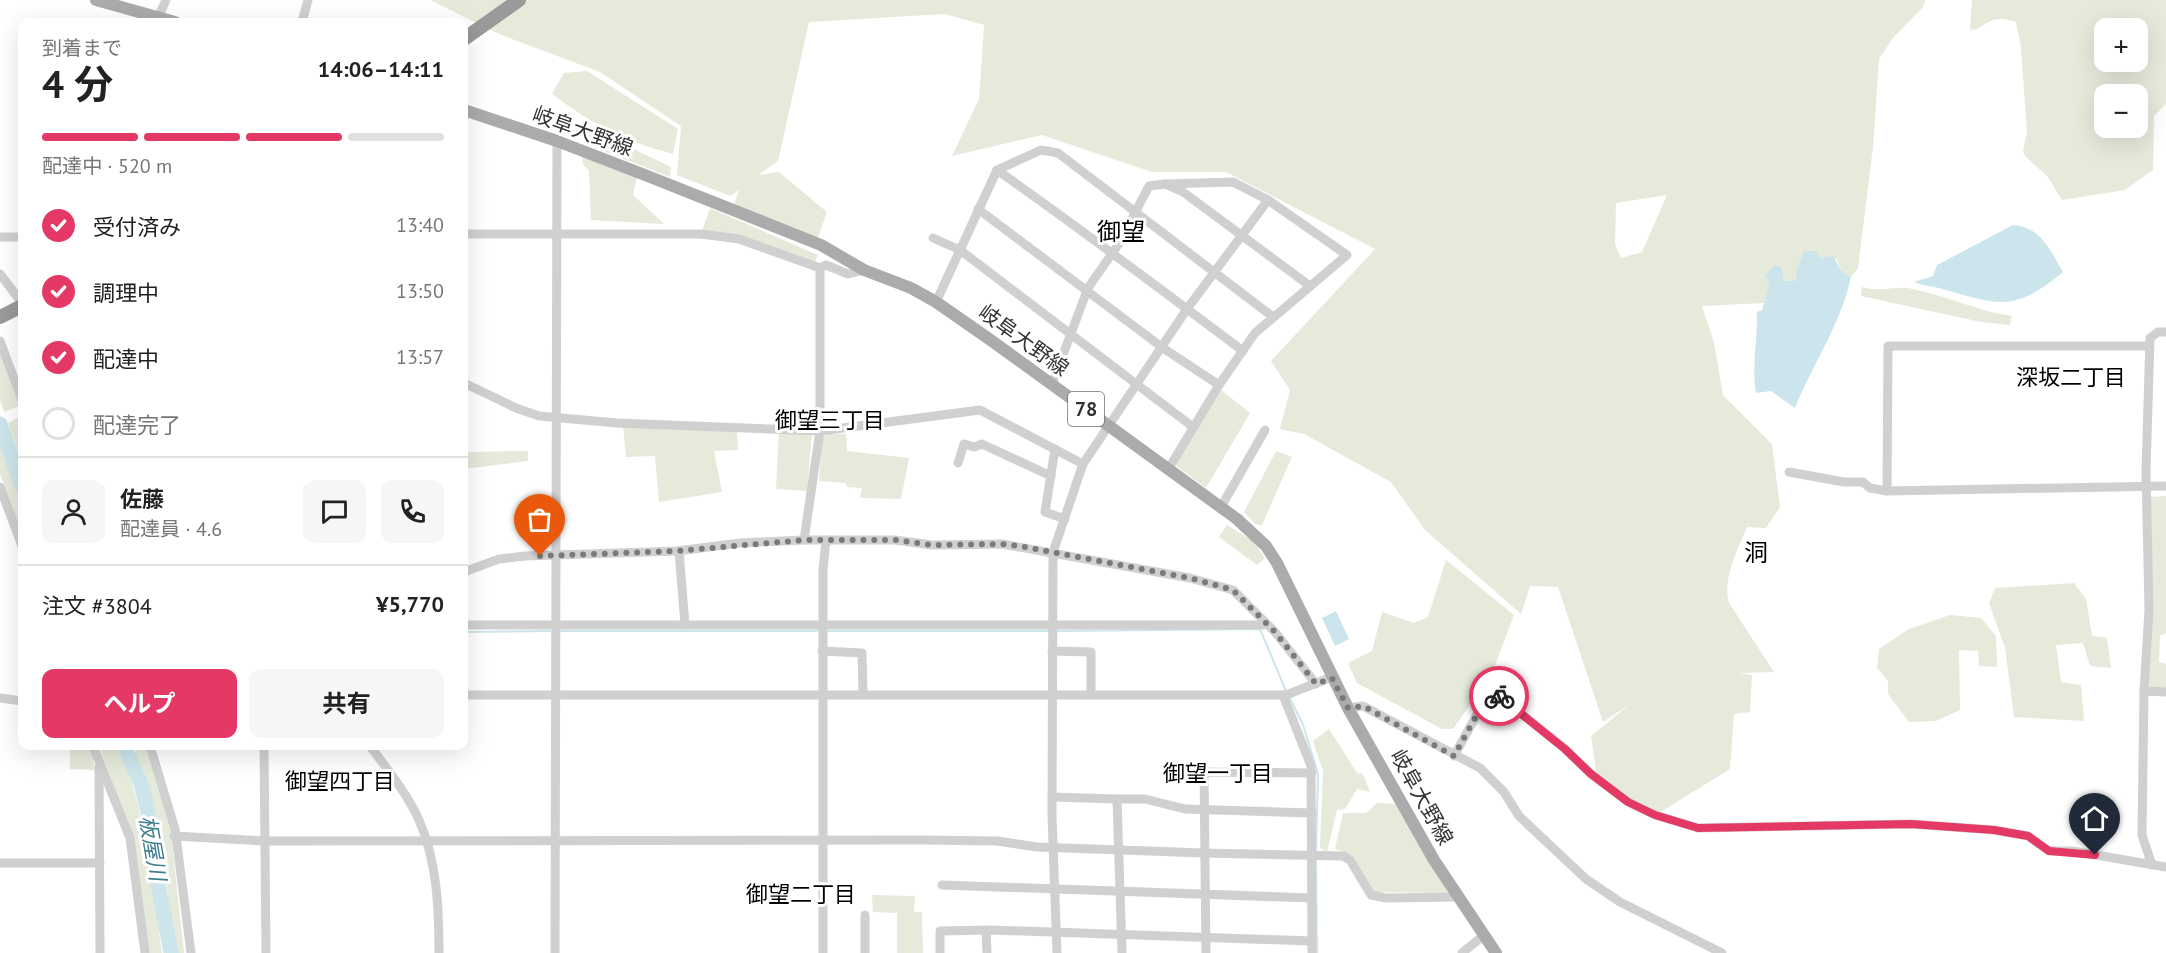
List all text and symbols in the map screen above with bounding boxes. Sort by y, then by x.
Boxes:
map controls [2094,18,2148,138]
button: + [2094,18,2148,72]
text: 到着まで [42,35,122,61]
text: 14:06–14:11 [318,55,444,83]
text: 4 分 [42,58,113,109]
button: − [2094,84,2148,138]
street label: 岐阜大野線 [529,100,637,162]
text: 配達中 · 520 m [42,153,172,179]
icon: check [42,209,75,242]
text: 13:40 [396,212,444,238]
text: 受付済み [93,213,181,241]
district label: 御望 [1097,216,1145,247]
icon: check [42,275,75,308]
text: 13:50 [396,278,444,304]
text: 調理中 [93,279,159,307]
street label: 岐阜大野線 [974,298,1074,382]
icon: check [42,341,75,374]
text: 13:57 [396,344,444,370]
text: 配達中 [93,345,159,373]
district label: 深坂二丁目 [2016,363,2126,391]
road number: 78 [1068,392,1104,426]
district label: 御望三丁目 [775,406,885,434]
text: 配達完了 [93,411,181,439]
button: person [42,480,105,543]
button: chat [303,480,366,543]
button: phone [381,480,444,543]
text: 佐藤 [120,485,164,513]
pin [514,494,565,556]
icon: bag [523,503,556,536]
text: 配達員 · 4.6 [120,516,222,542]
district label: 洞 [1744,537,1768,568]
text: ¥5,770 [376,590,444,618]
text: 注文 #3804 [42,592,152,620]
courier [1469,666,1529,726]
button: ヘルプ [42,669,237,738]
button: 共有 [249,669,444,738]
icon: bike [1483,680,1516,713]
street label: 岐阜大野線 [1385,745,1459,849]
district label: 御望一丁目 [1163,759,1273,787]
district label: 御望四丁目 [285,767,395,795]
pin [2069,793,2120,855]
icon: home [2078,802,2111,835]
water label: 板屋川 [133,813,173,885]
district label: 御望二丁目 [746,880,856,908]

